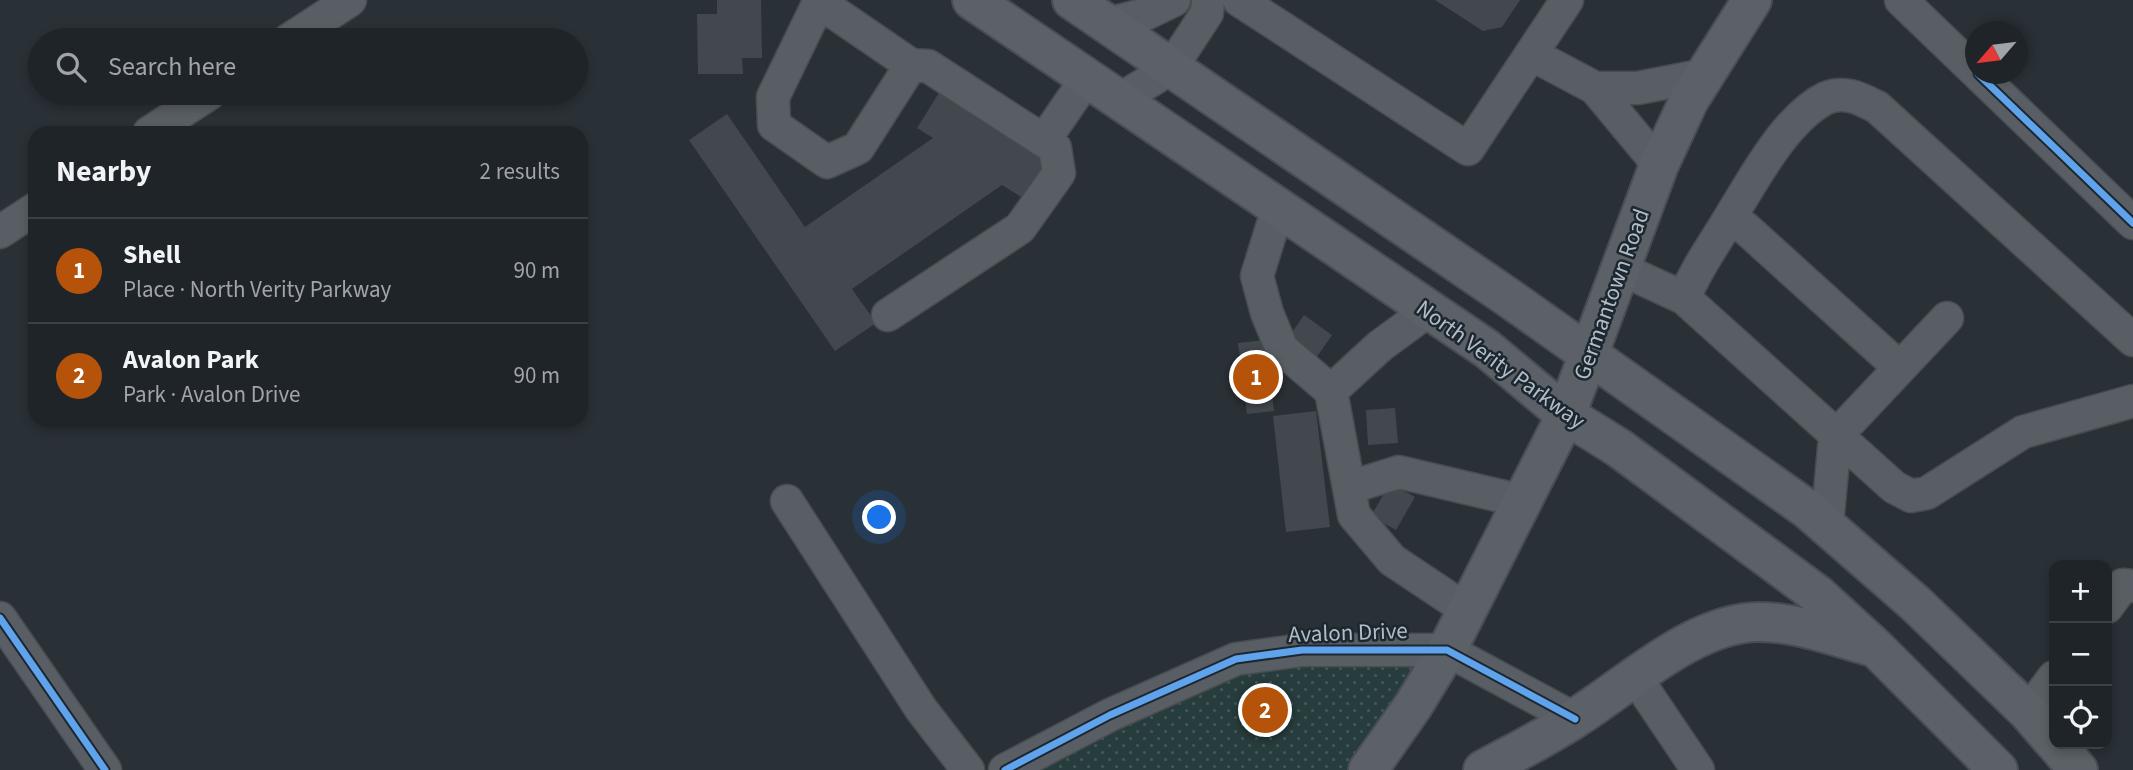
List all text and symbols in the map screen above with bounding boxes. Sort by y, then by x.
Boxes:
north arrow [1965,21,2028,84]
search box [28,28,588,105]
icon: search [52,48,90,86]
text: Search here [108,48,236,85]
text: Nearby [56,150,151,193]
text: 2 results [480,155,560,188]
street label: Germantown Road [1565,204,1658,384]
text: Shell [123,236,181,273]
text: 1 [73,254,85,287]
text: 90 m [513,254,560,287]
text: Place · North Verity Parkway [123,273,391,306]
street label: North Verity Parkway [1409,292,1592,437]
text: Avalon Park [123,341,259,378]
pin: 1 [1233,351,1279,403]
text: 2 [73,359,85,392]
text: 90 m [513,359,560,392]
text: Park · Avalon Drive [123,378,300,411]
your location [862,500,896,534]
map controls [2049,560,2112,749]
button: + [2049,560,2112,623]
street label: Avalon Drive [1288,614,1408,651]
button: − [2049,623,2112,686]
pin: 2 [1242,684,1288,736]
button: locate [2049,686,2112,749]

